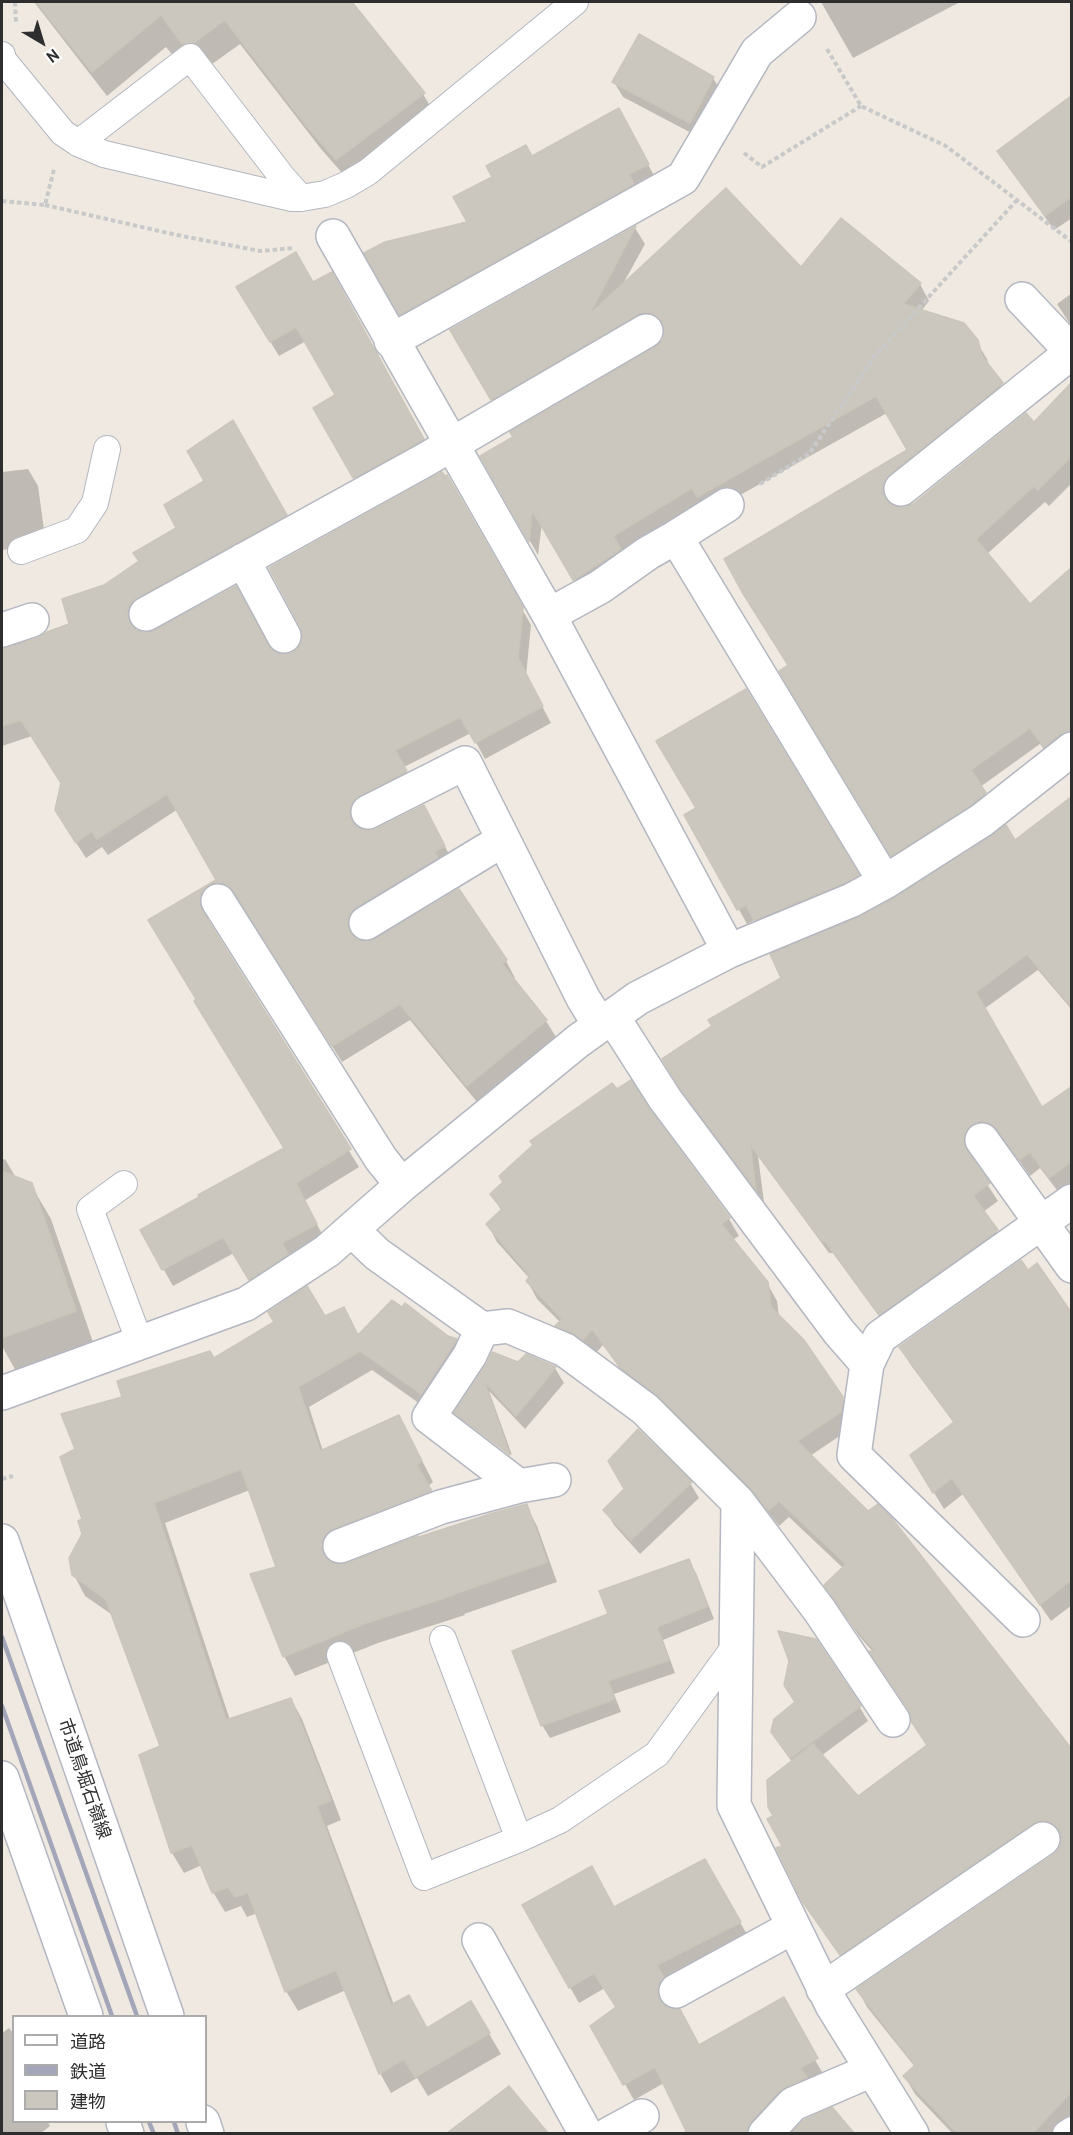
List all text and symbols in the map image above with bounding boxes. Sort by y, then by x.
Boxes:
north arrow [12,12,72,72]
text: N [43,45,63,67]
street label: 市道鳥堀石嶺線 [53,1716,115,1842]
legend [12,2015,207,2123]
text: 道路 [70,2030,106,2053]
text: 鉄道 [70,2060,106,2083]
text: 建物 [70,2090,106,2113]

